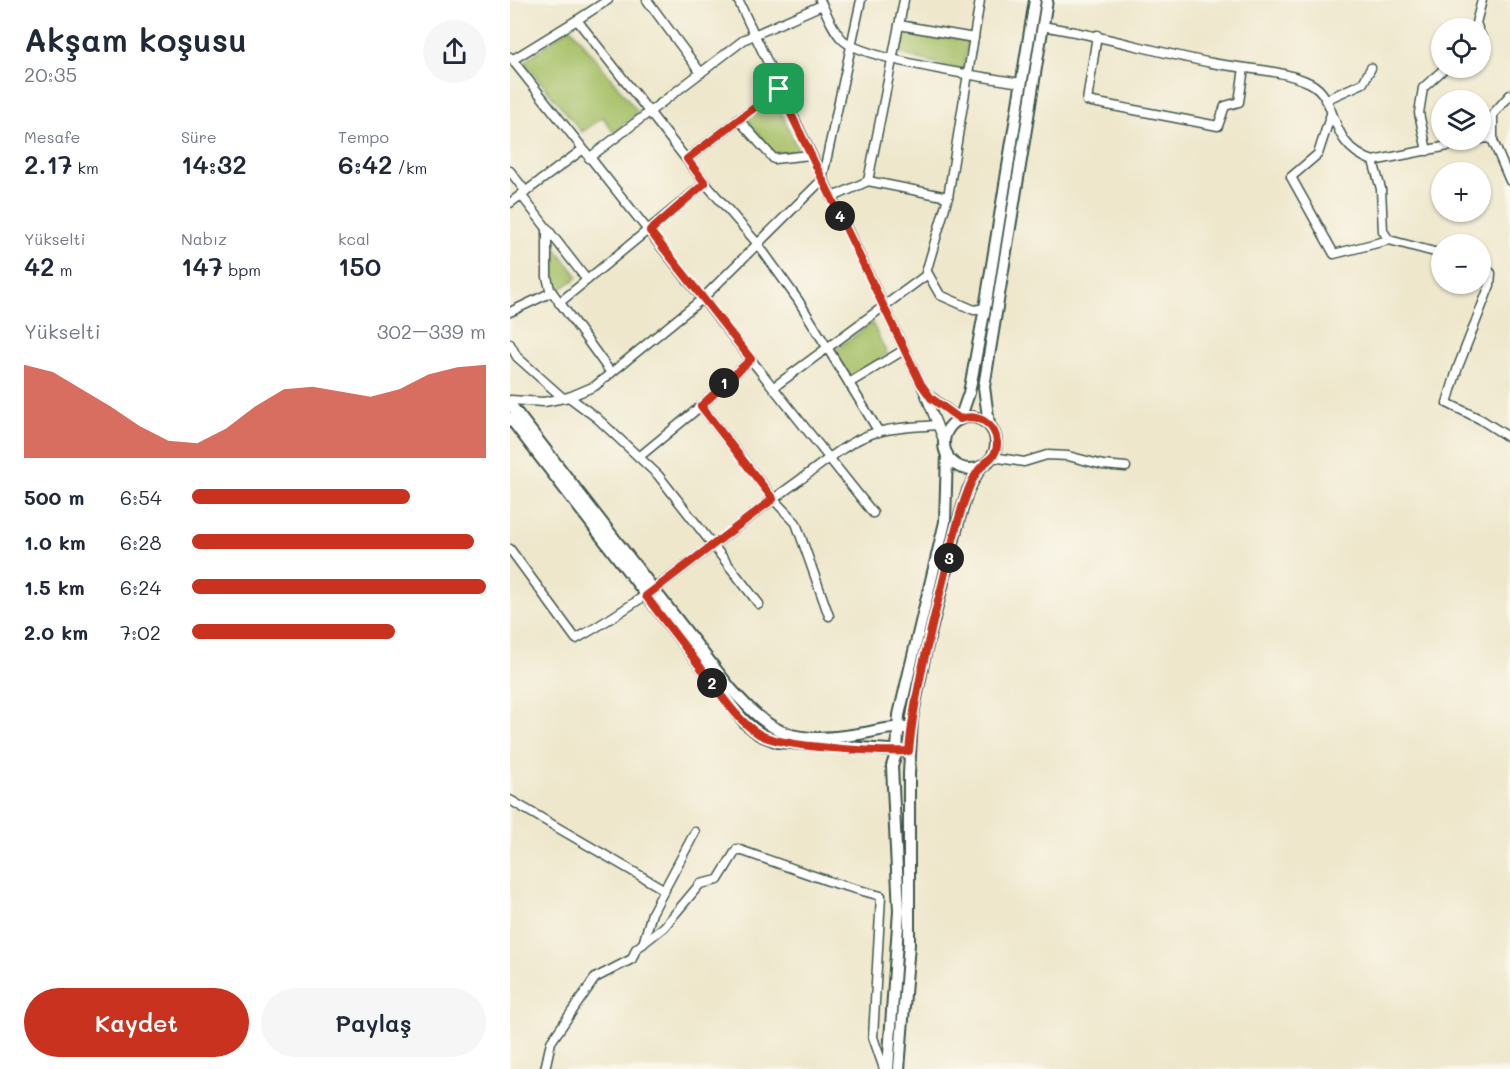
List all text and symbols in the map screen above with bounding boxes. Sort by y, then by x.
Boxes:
text: Akşam koşusu [24,17,247,60]
map controls [1431,18,1491,294]
button: locate [1431,18,1491,78]
button: share [423,20,486,83]
text: 20:35 [24,61,77,87]
pin [753,63,804,114]
icon: arrive [762,72,795,105]
button: layers [1431,90,1491,150]
text: Mesafe [24,126,81,147]
text: Süre [181,126,217,147]
text: Tempo [338,126,389,147]
text: 2.17 [24,147,72,181]
text: 14:32 [181,147,247,181]
text: 6:42 [338,147,393,181]
text: km [72,157,99,178]
text: /km [393,157,427,178]
button: + [1431,162,1491,222]
pin: 4 [825,201,855,231]
text: 4 [835,205,845,226]
text: Yükselti [24,228,85,249]
text: Nabız [181,228,227,249]
text: kcal [338,228,370,249]
button: − [1431,234,1491,294]
text: 42 [24,249,55,283]
text: 147 [181,249,223,283]
text: 150 [338,249,381,283]
text: m [55,259,72,280]
text: bpm [223,259,261,280]
text: Yükselti [24,318,101,344]
text: 302–339 m [377,318,486,344]
pin: 1 [709,368,739,398]
text: 1 [720,372,728,393]
text: 500 m [24,484,84,510]
text: 6:54 [120,484,162,510]
text: 1.0 km [24,529,86,555]
text: 6:28 [120,529,162,555]
pin: 3 [934,543,964,573]
text: 3 [944,547,954,568]
text: 1.5 km [24,574,85,600]
text: 6:24 [120,574,161,600]
text: 2.0 km [24,619,88,645]
text: 7:02 [120,619,161,645]
pin: 2 [697,668,727,698]
text: 2 [708,672,716,693]
button: Kaydet [24,988,249,1057]
button: Paylaş [261,988,486,1057]

